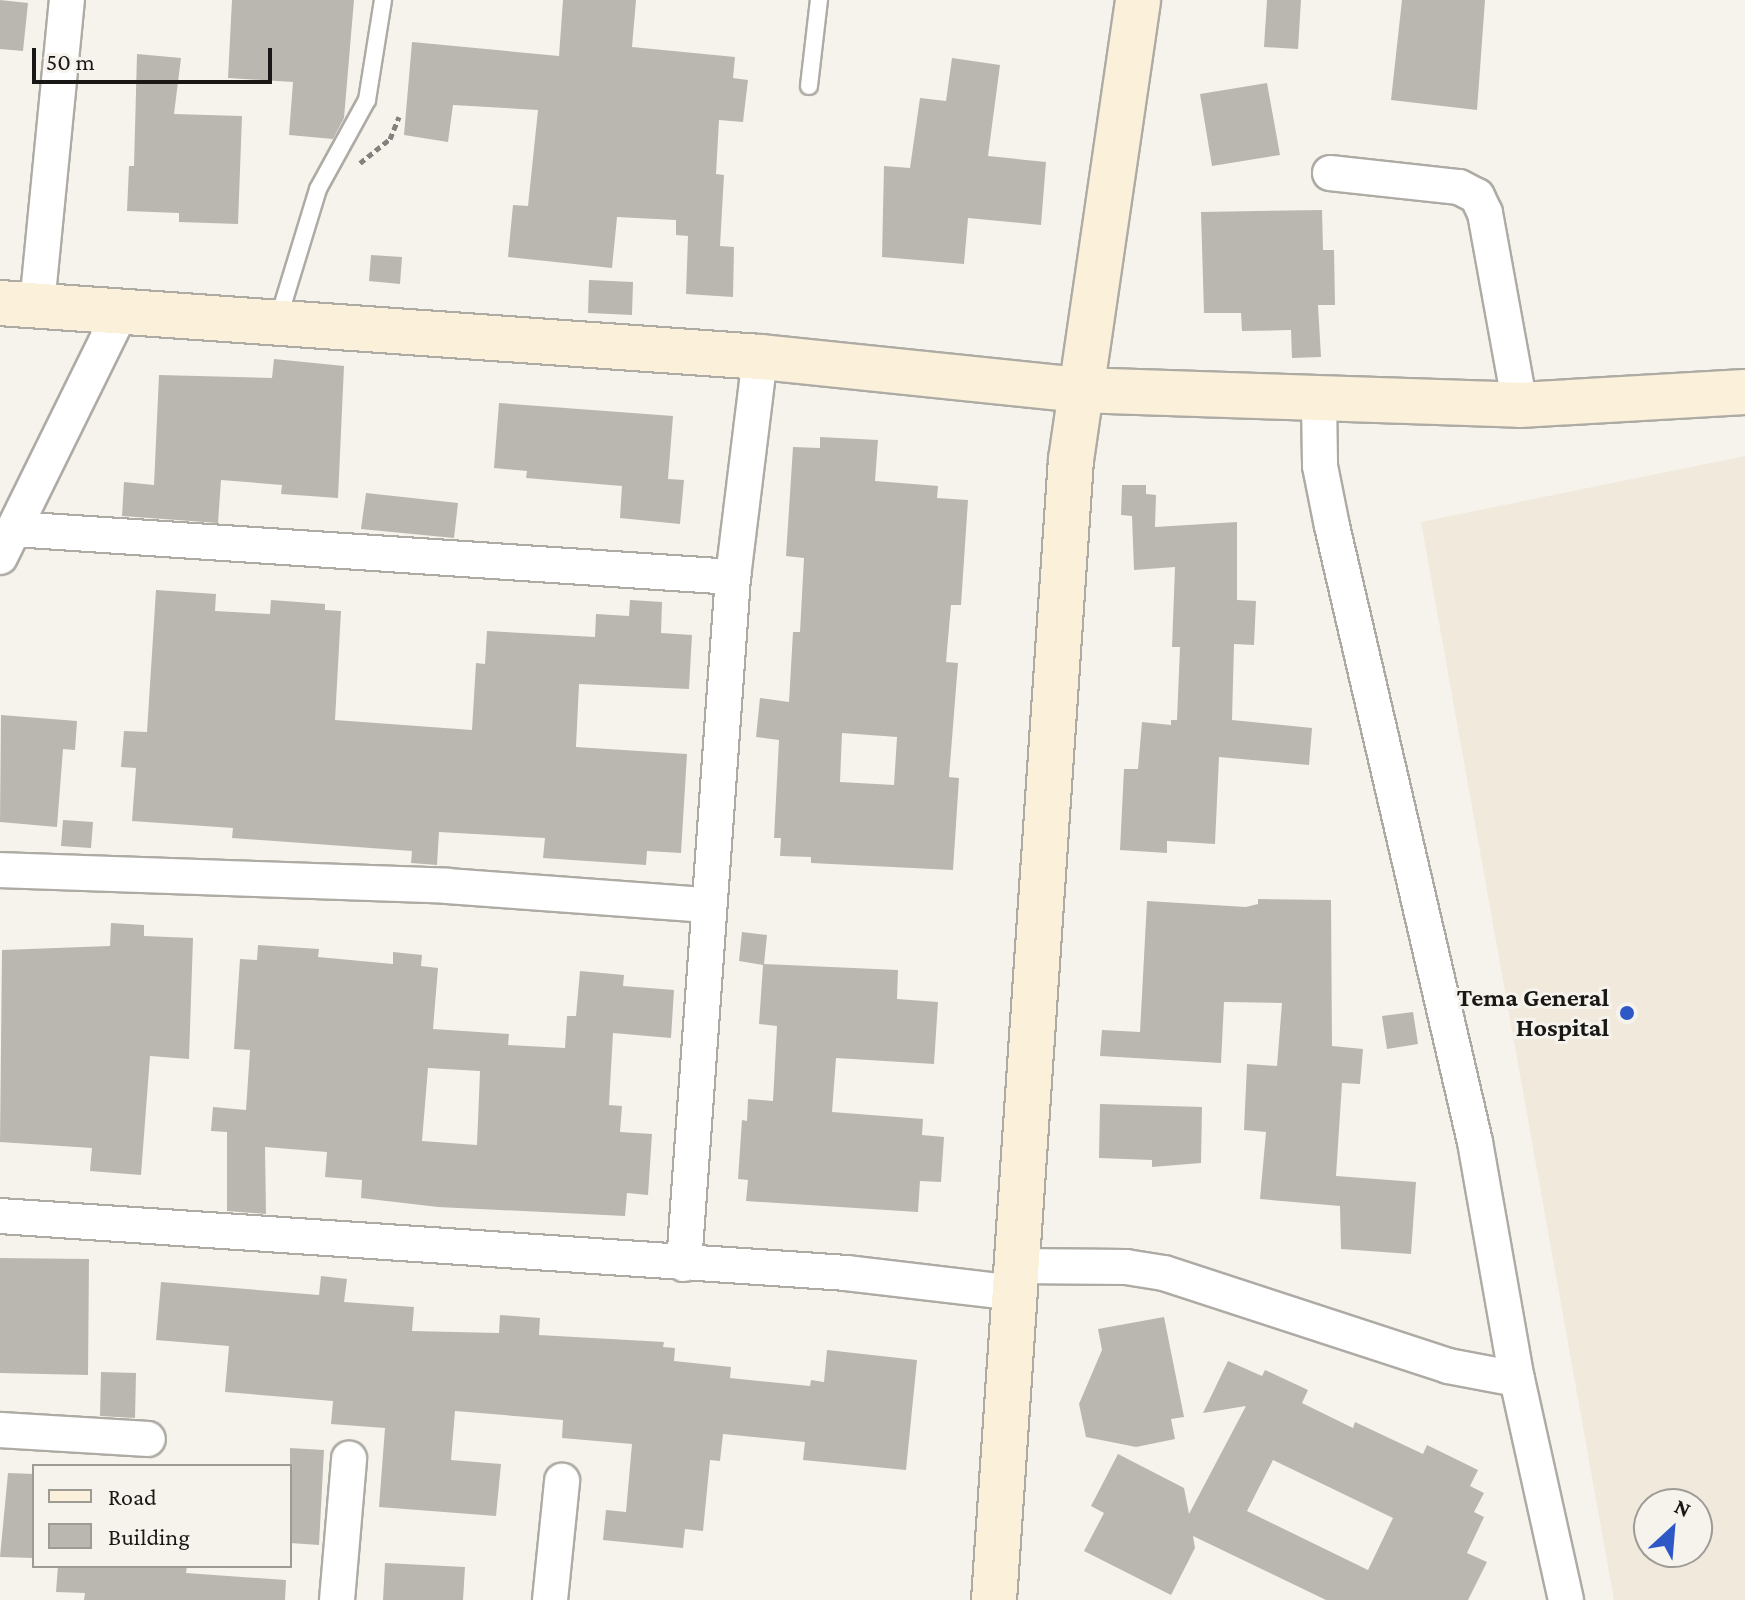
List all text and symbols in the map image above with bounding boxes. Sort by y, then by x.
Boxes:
scale bar [36,32,276,82]
text: 50 m [46,48,95,75]
place label: Tema General Hospital [1457,982,1609,1044]
marker: Tema General Hospital [1616,1002,1638,1024]
legend [32,1464,292,1568]
text: Road [108,1483,157,1510]
north arrow [1633,1488,1713,1568]
text: N [1671,1493,1695,1522]
text: Building [108,1523,190,1550]

